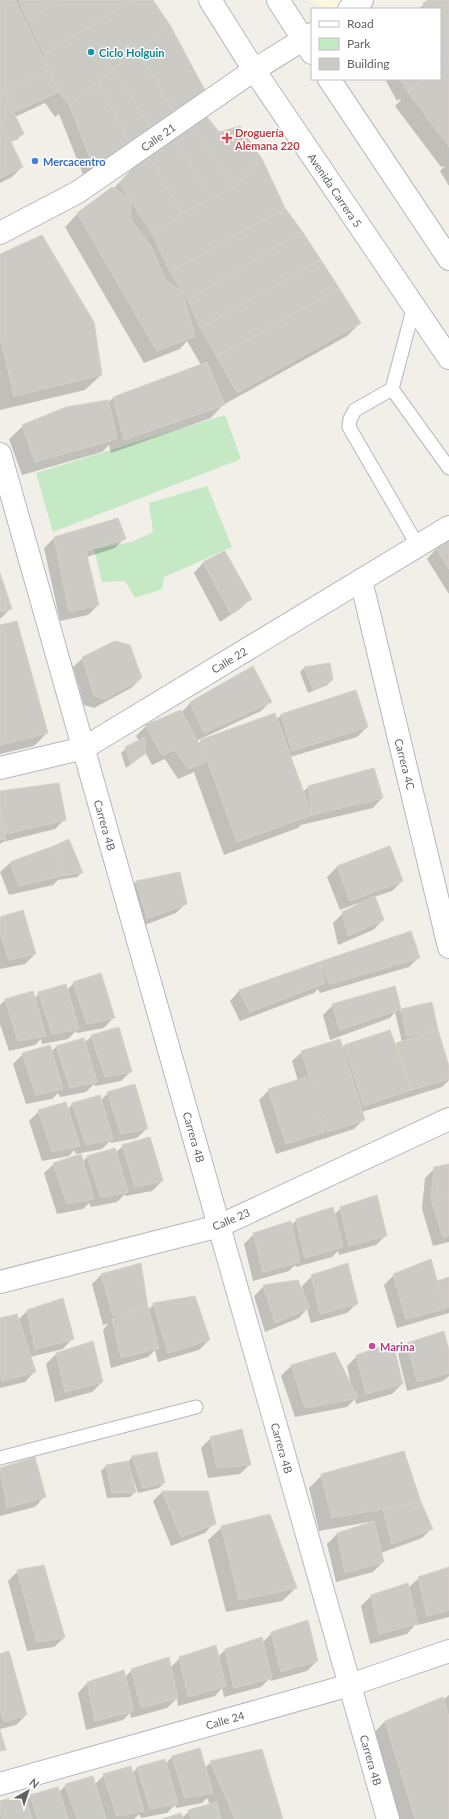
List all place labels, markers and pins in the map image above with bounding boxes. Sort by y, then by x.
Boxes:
place label: Ciclo Holguin [99,46,164,59]
marker: Ciclo Holguin [86,47,96,57]
place label: Droguería Alemana 220 [234,126,300,152]
marker: Droguería Alemana 220 [222,133,232,143]
place label: Mercacentro [43,155,106,168]
marker: Mercacentro [30,156,40,166]
place label: Marina [380,1340,415,1353]
marker: Marina [367,1341,377,1351]

